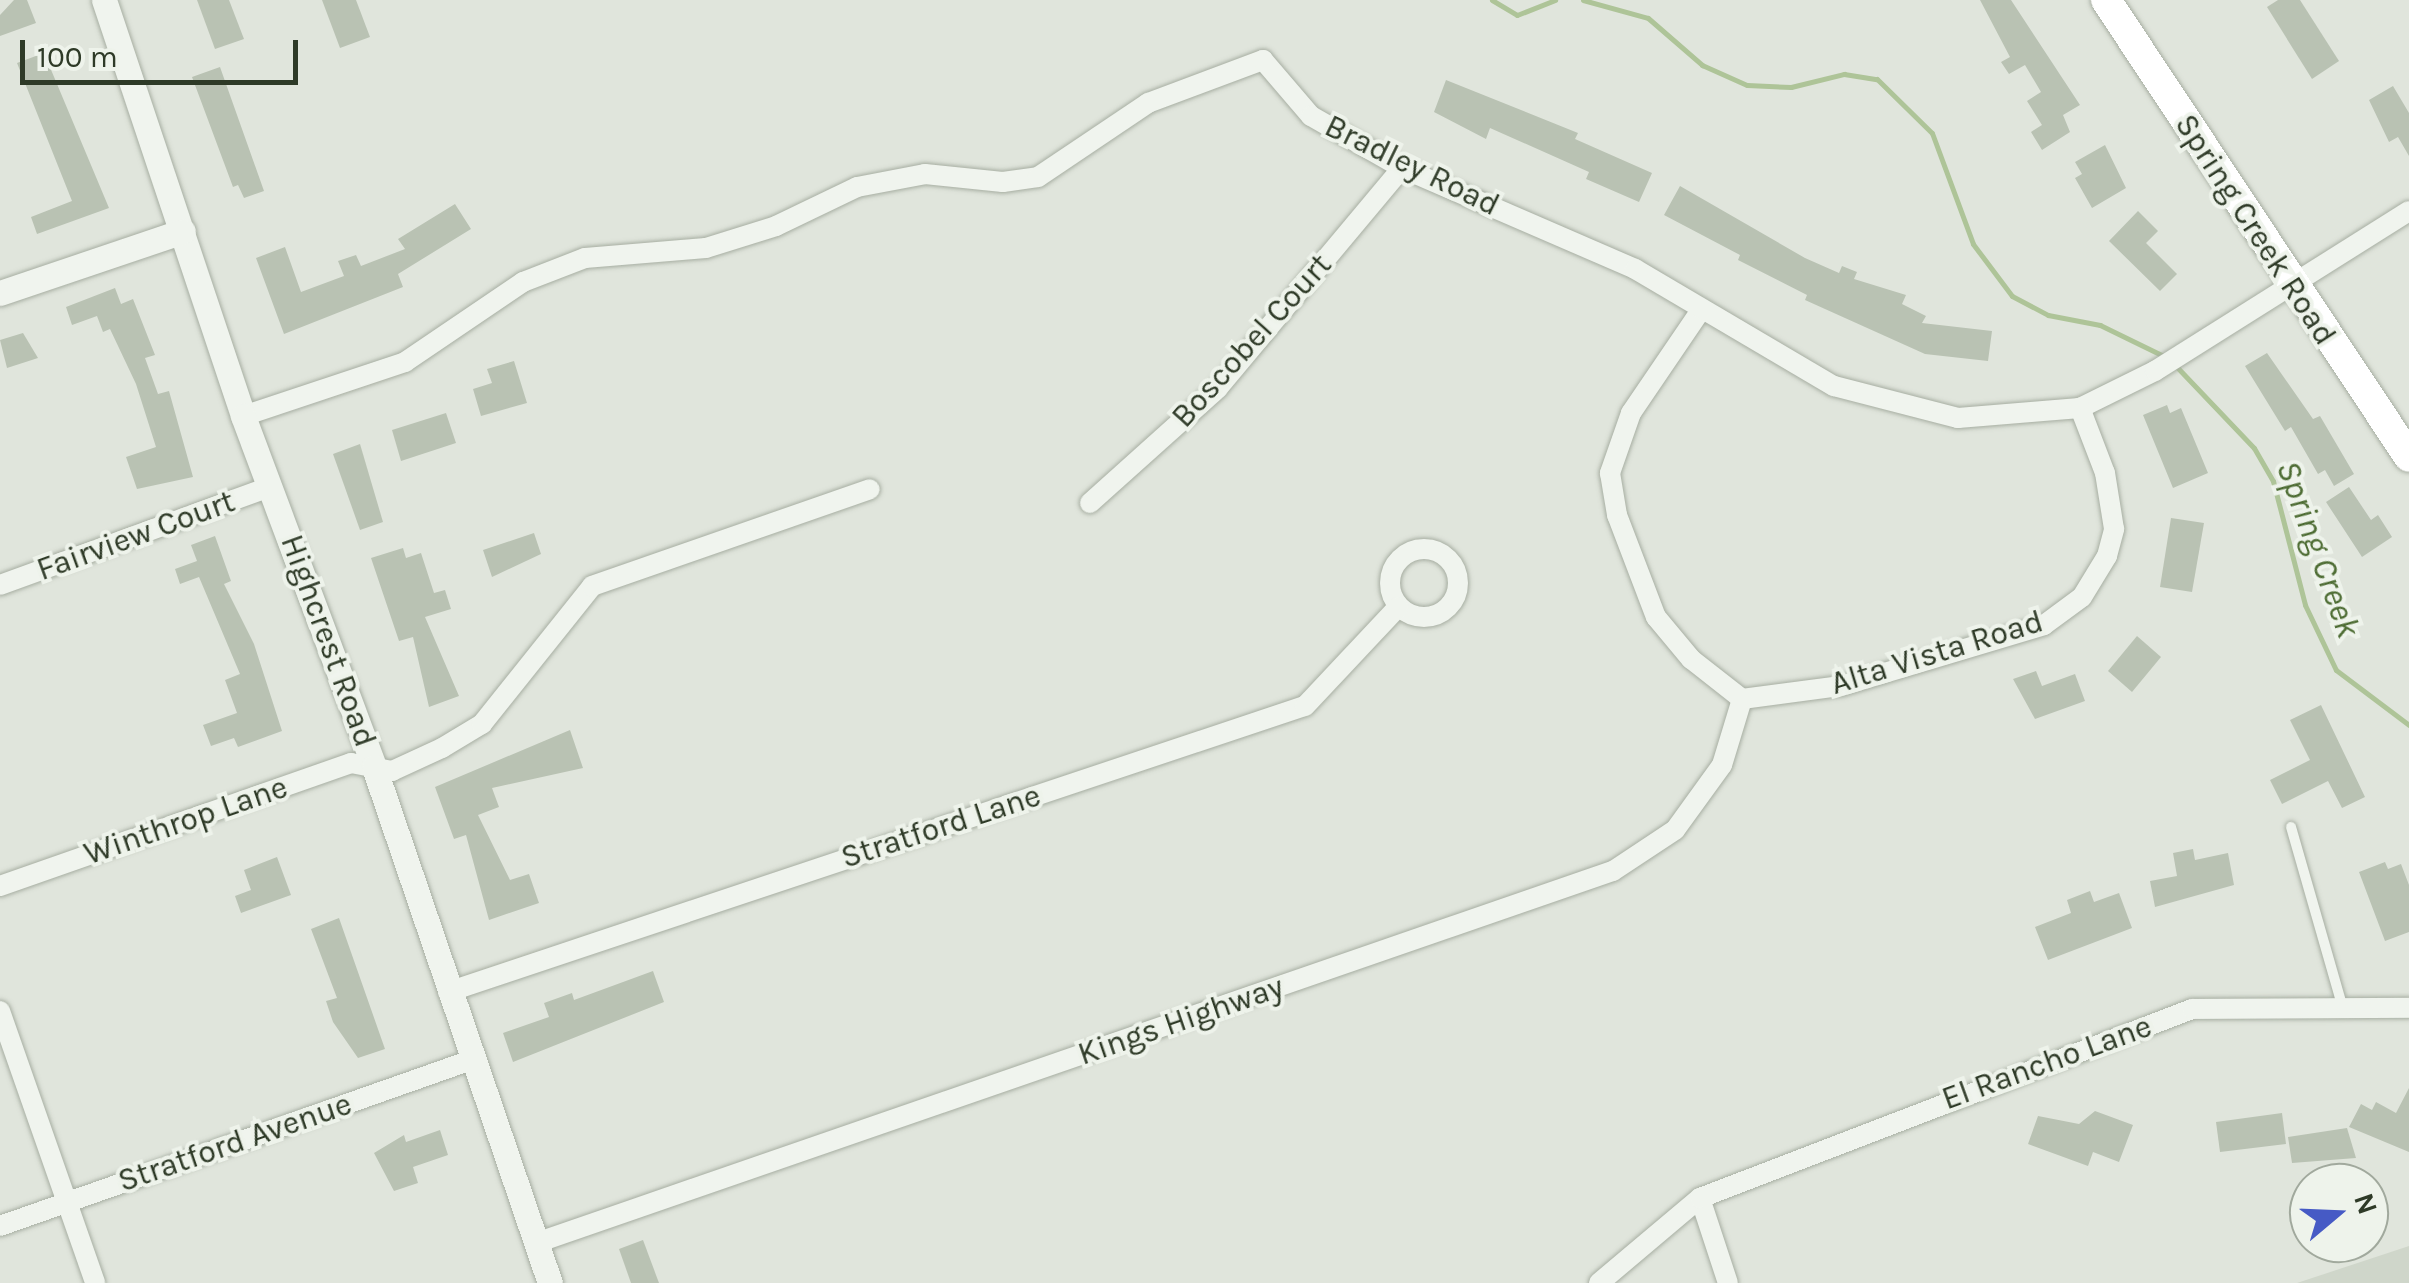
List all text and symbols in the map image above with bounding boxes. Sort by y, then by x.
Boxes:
scale bar [25,20,302,82]
text: 100 m [37,39,118,75]
street label: Bradley Road [1318,107,1506,225]
street label: Spring Creek Road [2166,107,2344,353]
street label: Boscobel Court [1164,246,1340,436]
water label: Spring Creek [2267,455,2369,643]
street label: Fairview Court [32,482,240,590]
street label: Highcrest Road [272,530,384,752]
street label: Alta Vista Road [1826,602,2048,704]
street label: Winthrop Lane [79,768,293,874]
street label: Stratford Lane [836,777,1046,877]
street label: Kings Highway [1073,968,1289,1074]
street label: El Rancho Lane [1937,1007,2157,1119]
street label: Stratford Avenue [113,1085,357,1201]
north arrow [2289,1163,2389,1263]
text: N [2347,1189,2385,1219]

